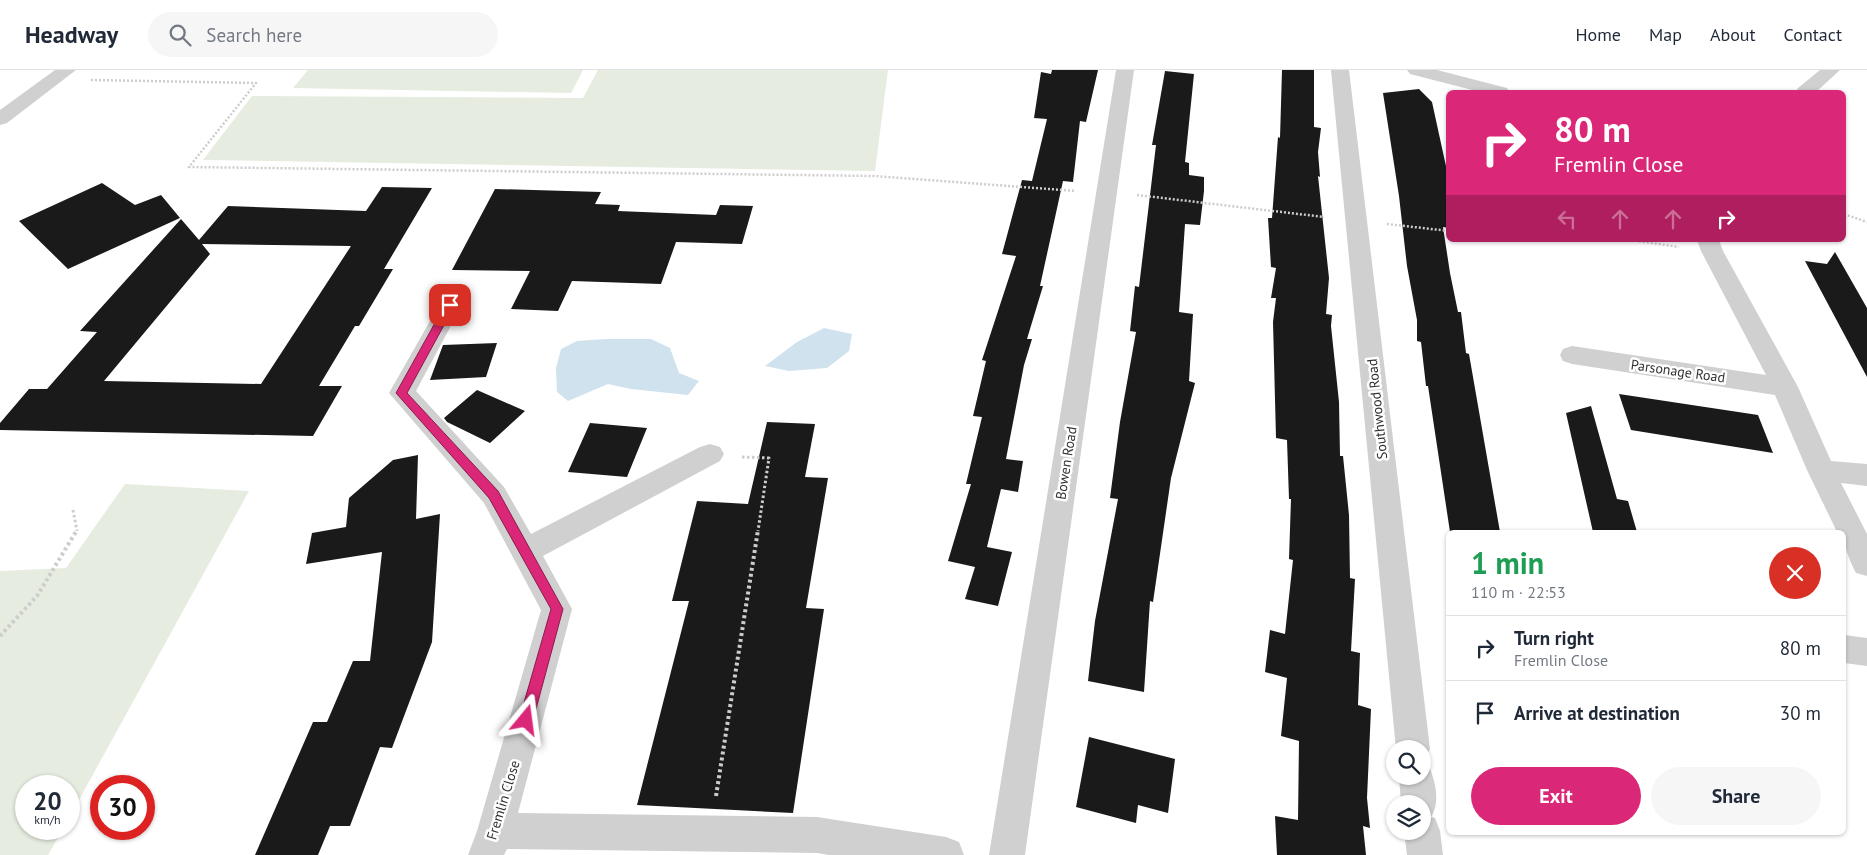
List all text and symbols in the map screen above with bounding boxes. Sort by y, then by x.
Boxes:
search box [148,12,498,57]
text: Headway [25,19,118,50]
icon: search [166,21,194,49]
text: Search here [206,23,302,47]
text: Home [1575,23,1621,46]
text: Map [1649,23,1682,46]
text: About [1710,23,1756,46]
text: Contact [1784,23,1842,46]
text: 80 m [1554,106,1631,152]
icon: right [1471,110,1536,175]
text: Fremlin Close [1554,150,1683,178]
icon: left [1553,205,1581,233]
icon: ahead [1606,205,1634,233]
icon: ahead [1659,205,1687,233]
icon: right [1712,205,1740,233]
pin [429,284,471,326]
icon: arrive [436,291,464,319]
street label: Parsonage Road [1630,355,1726,387]
street label: Southwood Road [1363,358,1391,460]
street label: Bowen Road [1051,425,1081,501]
text: 1 min [1471,543,1544,582]
button: close [1769,547,1821,599]
text: 110 m · 22:53 [1471,582,1566,602]
text: Turn right [1514,626,1594,650]
icon: right [1471,634,1499,662]
text: 80 m [1780,636,1821,660]
text: Fremlin Close [1514,650,1608,670]
position arrow [499,693,551,745]
icon: arrive [1471,699,1499,727]
text: Arrive at destination [1514,701,1680,725]
text: 30 m [1780,701,1821,725]
map controls [1386,740,1431,840]
button: search [1386,740,1431,785]
street label: Fremlin Close [482,758,524,842]
button: Exit [1471,767,1641,825]
button: Share [1651,767,1821,825]
speed limit sign: 30 [90,775,155,840]
text: 20 [33,785,62,817]
button: layers [1386,795,1431,840]
text: km/h [34,812,61,827]

